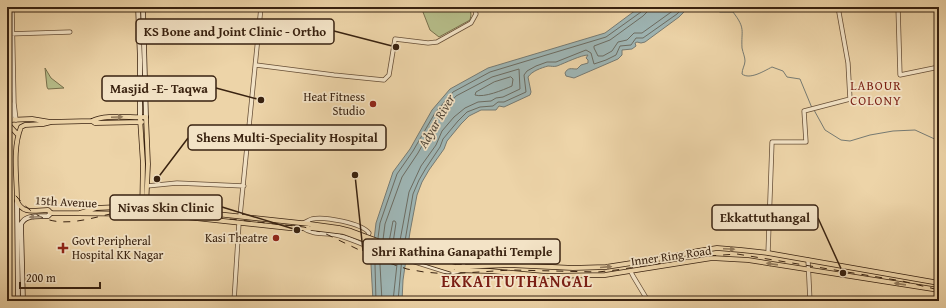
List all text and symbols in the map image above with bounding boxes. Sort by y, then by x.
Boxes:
callout: KS Bone and Joint Clinic - Ortho [136,19,334,44]
text: KS Bone and Joint Clinic - Ortho [144,22,326,41]
callout: Masjid -E- Taqwa [102,76,216,101]
district label: LABOUR COLONY [850,76,902,110]
text: Masjid -E- Taqwa [110,79,208,98]
place label: Heat Fitness Studio [304,88,365,119]
water label: Adyar River [413,90,460,152]
marker: Heat Fitness Studio [368,99,378,109]
one-way arrow [111,114,123,121]
callout: Shens Multi-Speciality Hospital [188,125,386,150]
text: Shens Multi-Speciality Hospital [196,128,378,147]
street label: 15th Avenue [35,191,98,212]
callout: Nivas Skin Clinic [110,195,222,220]
text: Nivas Skin Clinic [118,198,214,217]
callout: Ekkattuthangal [712,205,818,230]
text: Ekkattuthangal [720,208,810,227]
one-way arrow [29,213,41,220]
place label: Kasi Theatre [205,229,268,246]
place label: Govt Peripheral Hospital KK Nagar [72,232,164,263]
marker: Kasi Theatre [271,233,281,243]
callout: Shri Rathina Ganapathi Temple [363,239,560,264]
street label: Inner Ring Road [630,241,713,270]
marker: Govt Peripheral Hospital KK Nagar [57,242,69,254]
text: Shri Rathina Ganapathi Temple [372,242,552,261]
one-way arrow [723,246,736,252]
one-way arrow [766,261,778,267]
one-way arrow [600,263,612,270]
scale bar [20,264,100,290]
text: 200 m [26,269,56,286]
district label: EKKATTUTHANGAL [441,269,593,293]
one-way arrow [894,281,907,287]

